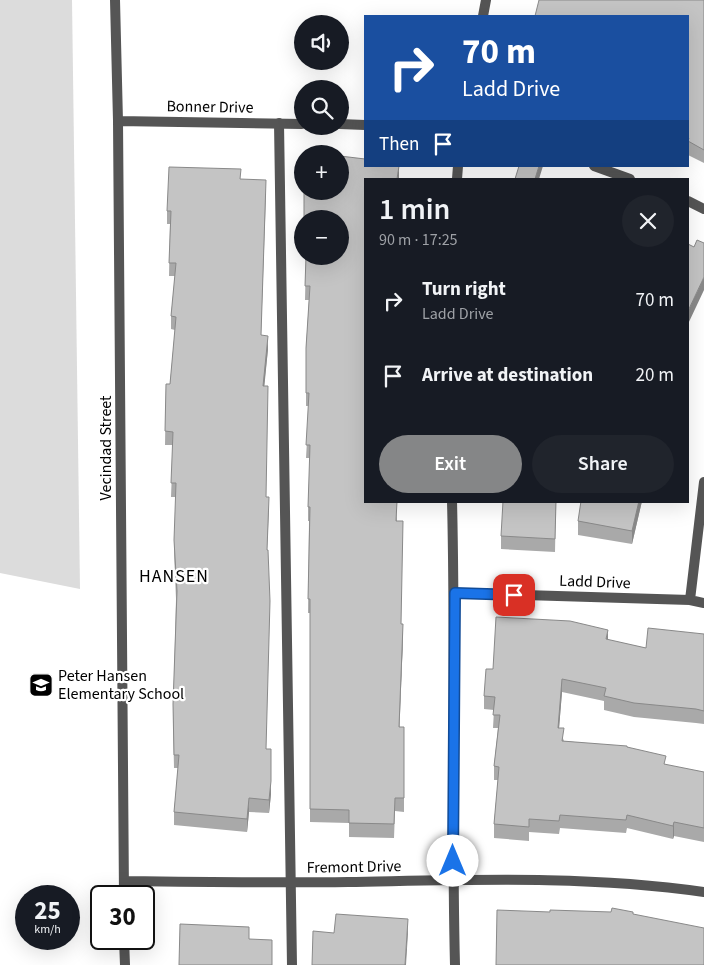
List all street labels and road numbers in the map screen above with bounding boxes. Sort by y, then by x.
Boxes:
street label: Bonner Drive [166,95,254,119]
street label: Vecindad Street [95,395,117,501]
street label: Ladd Drive [559,570,631,594]
street label: Fremont Drive [306,855,402,879]

